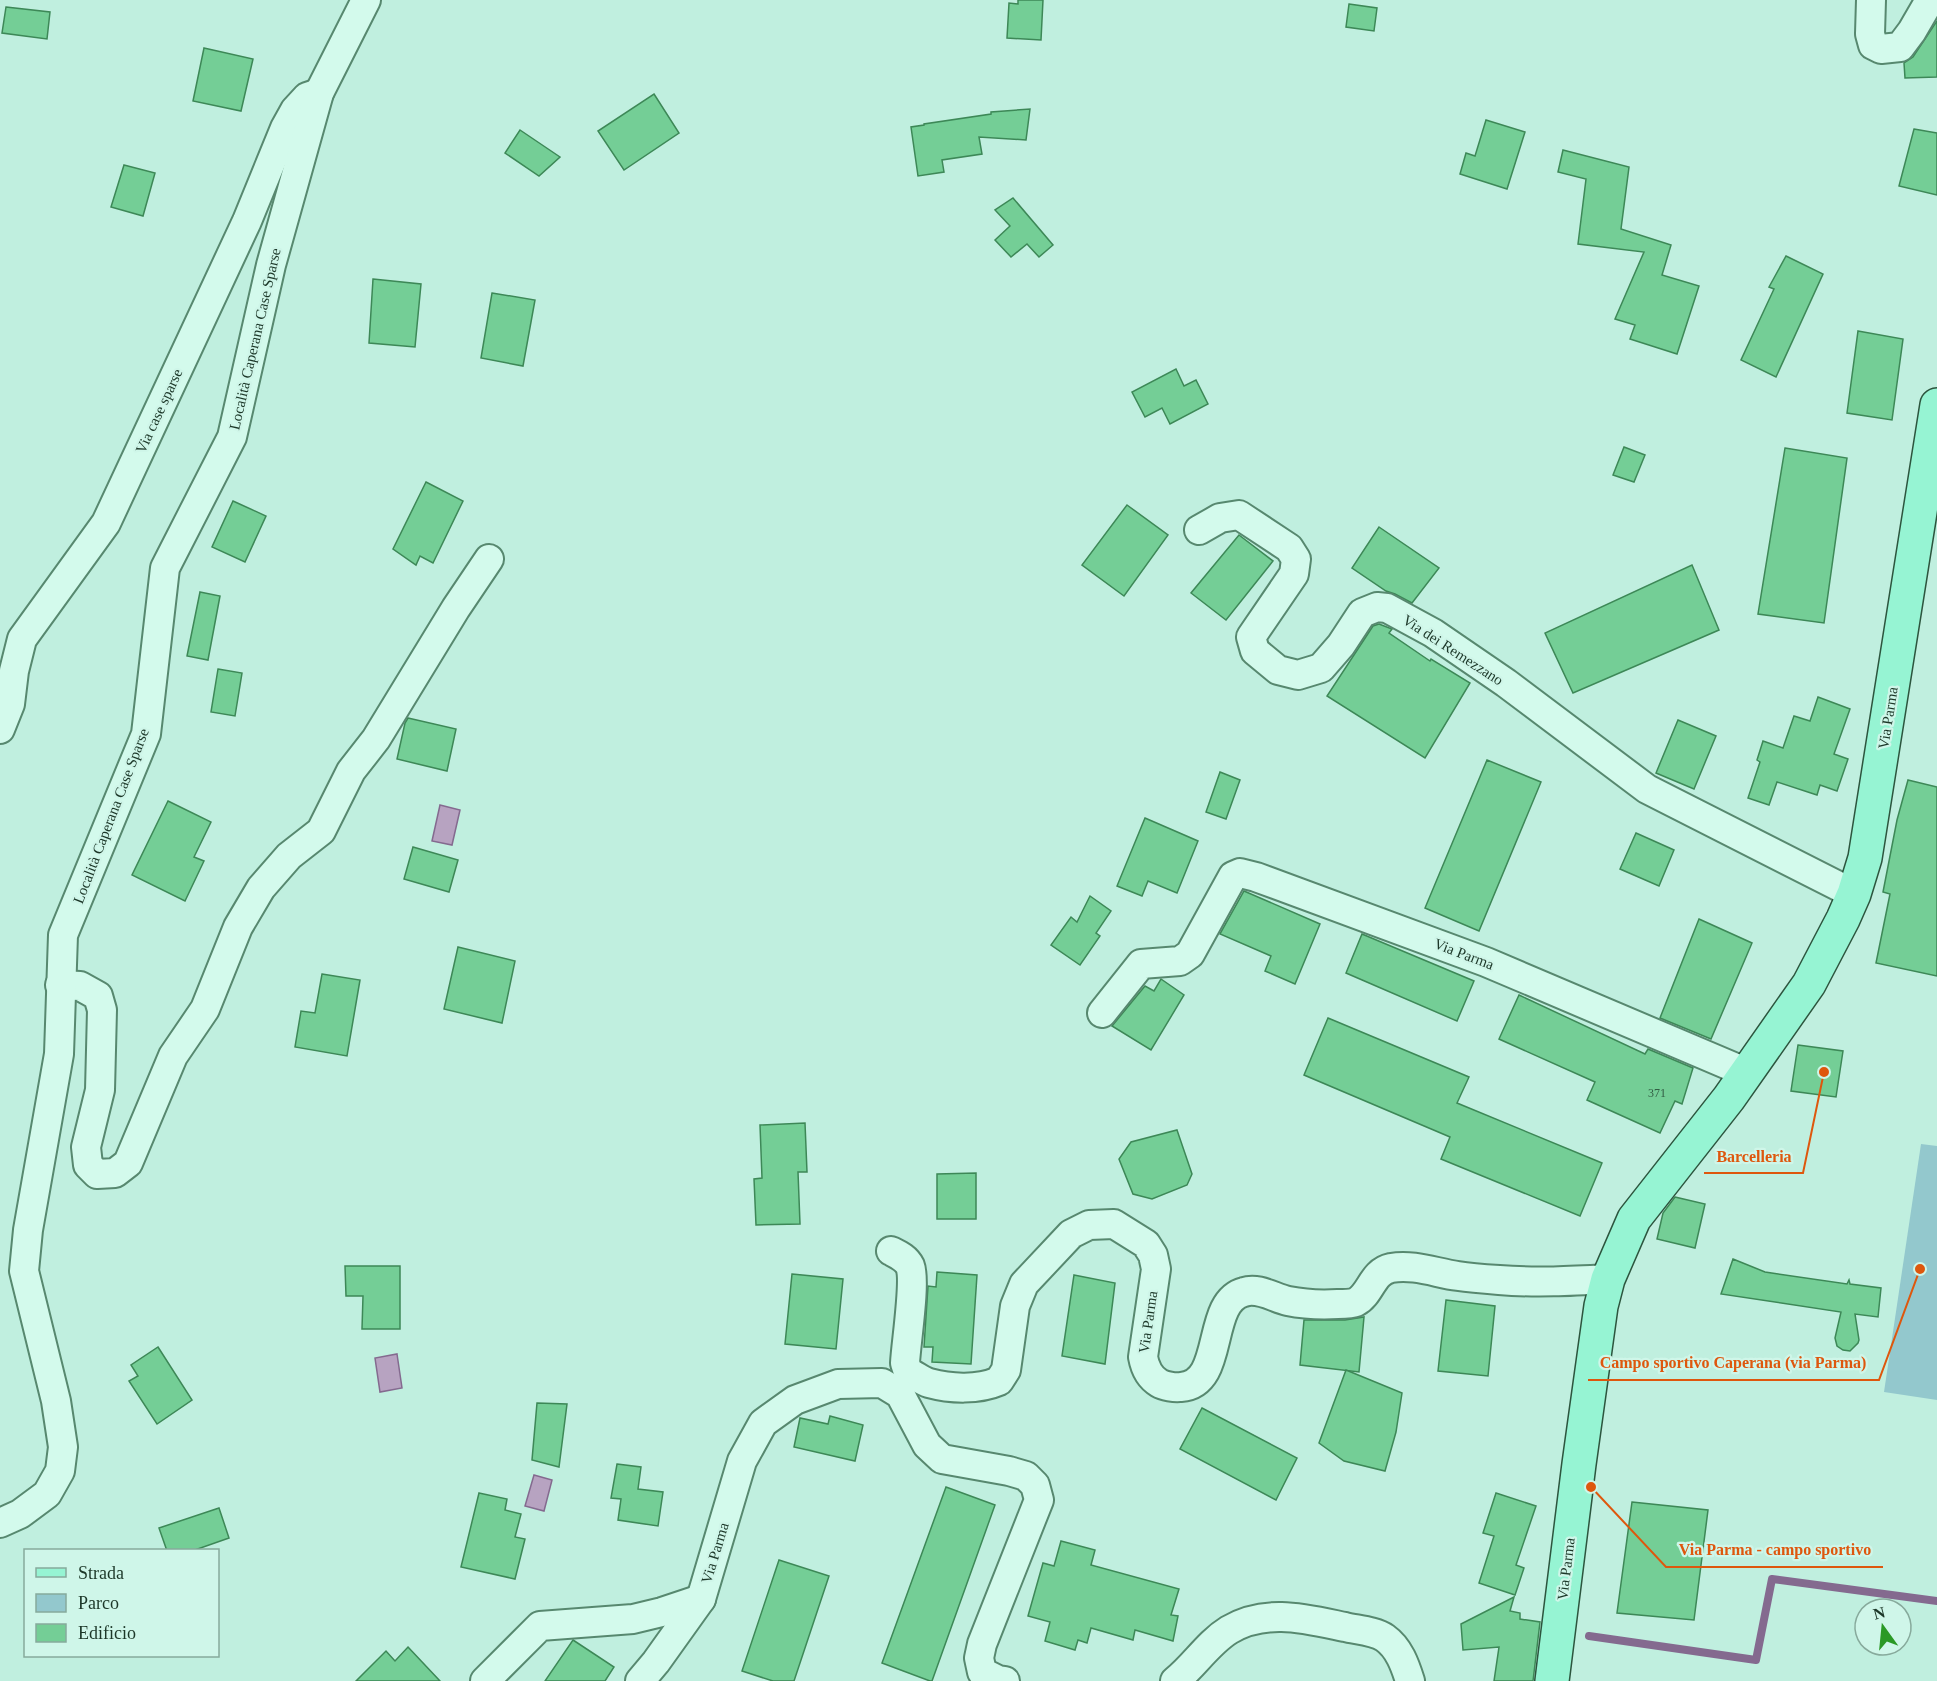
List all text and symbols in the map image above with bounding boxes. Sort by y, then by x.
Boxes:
street label: Località Caperana Case Sparse [226,246,284,431]
street label: Via case sparse [132,366,186,456]
street label: Via dei Remezzano [1400,612,1506,688]
street label: Via Parma [1875,685,1901,750]
street label: Località Caperana Case Sparse [70,726,152,906]
street label: Via Parma [1432,935,1497,973]
house number: 371 [1648,1086,1666,1100]
callout: Barcelleria [1704,1139,1803,1173]
text: Barcelleria [1716,1148,1792,1165]
street label: Via Parma [1136,1289,1160,1354]
callout: Campo sportivo Caperana (via Parma) [1588,1346,1879,1380]
text: Campo sportivo Caperana (via Parma) [1600,1354,1866,1372]
street label: Via Parma [698,1520,732,1585]
callout: Via Parma - campo sportivo [1666,1533,1883,1567]
street label: Via Parma [1554,1537,1578,1601]
text: Via Parma - campo sportivo [1679,1541,1871,1559]
legend [24,1549,219,1657]
text: Strada [78,1563,124,1583]
text: Parco [78,1593,119,1613]
north arrow [1853,1597,1913,1657]
text: N [1871,1603,1887,1623]
text: Edificio [78,1623,136,1643]

